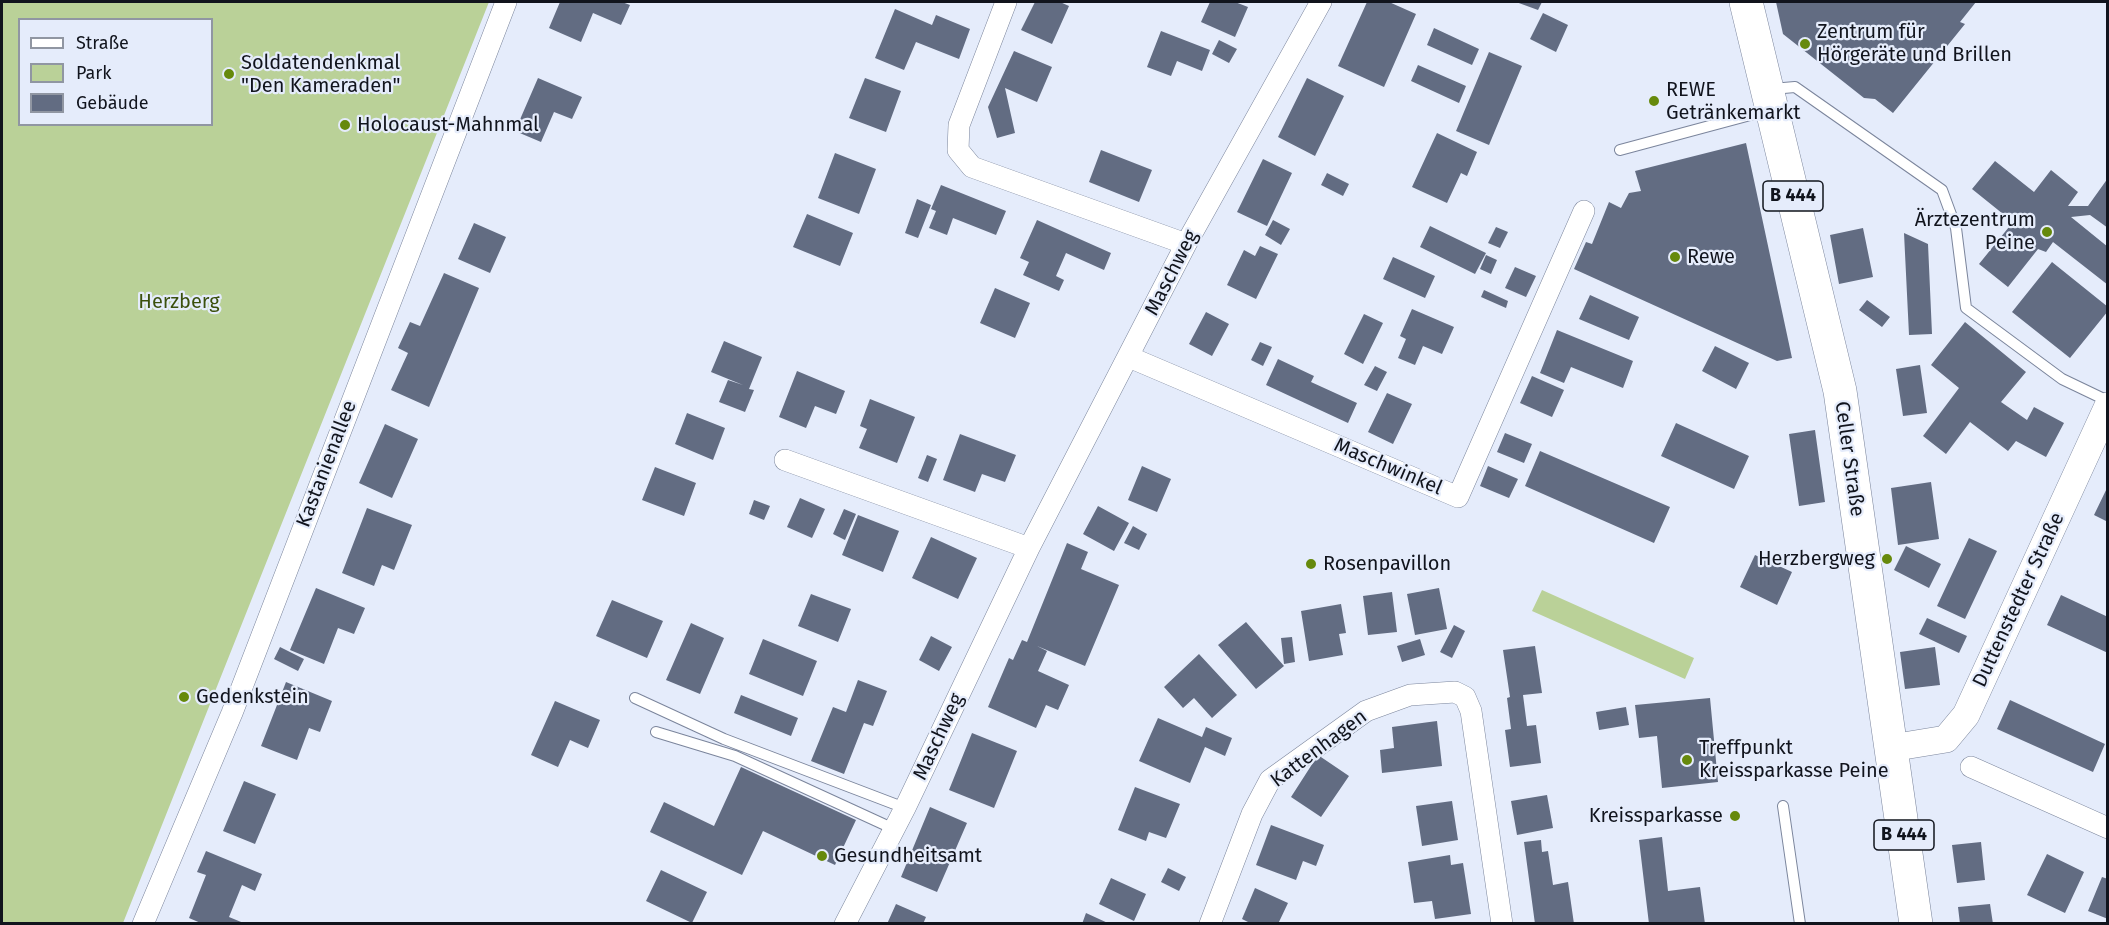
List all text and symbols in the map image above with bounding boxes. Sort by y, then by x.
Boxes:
legend [18,18,213,126]
place label: Zentrum für Hörgeräte und Brillen [1817,20,2012,67]
text: Straße [76,32,129,54]
marker: Zentrum für Hörgeräte und Brillen [1798,37,1812,51]
place label: Soldatendenkmal "Den Kameraden" [241,51,401,98]
text: Park [76,62,111,84]
marker: Soldatendenkmal "Den Kameraden" [222,67,236,81]
place label: REWE Getränkemarkt [1666,78,1801,125]
text: Gebäude [76,92,149,114]
marker: REWE Getränkemarkt [1647,94,1661,108]
place label: Holocaust-Mahnmal [357,113,539,137]
marker: Holocaust-Mahnmal [338,118,352,132]
road number: B 444 [1763,181,1823,211]
place label: Ärztezentrum Peine [1915,208,2035,255]
marker: Ärztezentrum Peine [2040,225,2054,239]
street label: Maschweg [1140,226,1204,320]
place label: Rewe [1687,245,1735,269]
marker: Rewe [1668,250,1682,264]
park label: Herzberg [138,290,220,314]
street label: Kastanienallee [292,397,362,531]
street label: Celler Straße [1829,400,1869,518]
street label: Maschwinkel [1330,433,1446,501]
street label: Duttenstedter Straße [1968,509,2070,691]
place label: Herzbergweg [1758,547,1875,571]
place label: Rosenpavillon [1323,552,1451,576]
marker: Herzbergweg [1880,552,1894,566]
marker: Rosenpavillon [1304,557,1318,571]
place label: Gedenkstein [196,685,309,709]
marker: Gedenkstein [177,690,191,704]
street label: Maschweg [909,690,969,784]
street label: Kattenhagen [1266,705,1372,793]
place label: Treffpunkt Kreissparkasse Peine [1699,736,1889,783]
marker: Treffpunkt Kreissparkasse Peine [1680,753,1694,767]
place label: Kreissparkasse [1589,804,1723,828]
marker: Kreissparkasse [1728,809,1742,823]
road number: B 444 [1874,820,1934,850]
place label: Gesundheitsamt [834,844,982,868]
marker: Gesundheitsamt [815,849,829,863]

